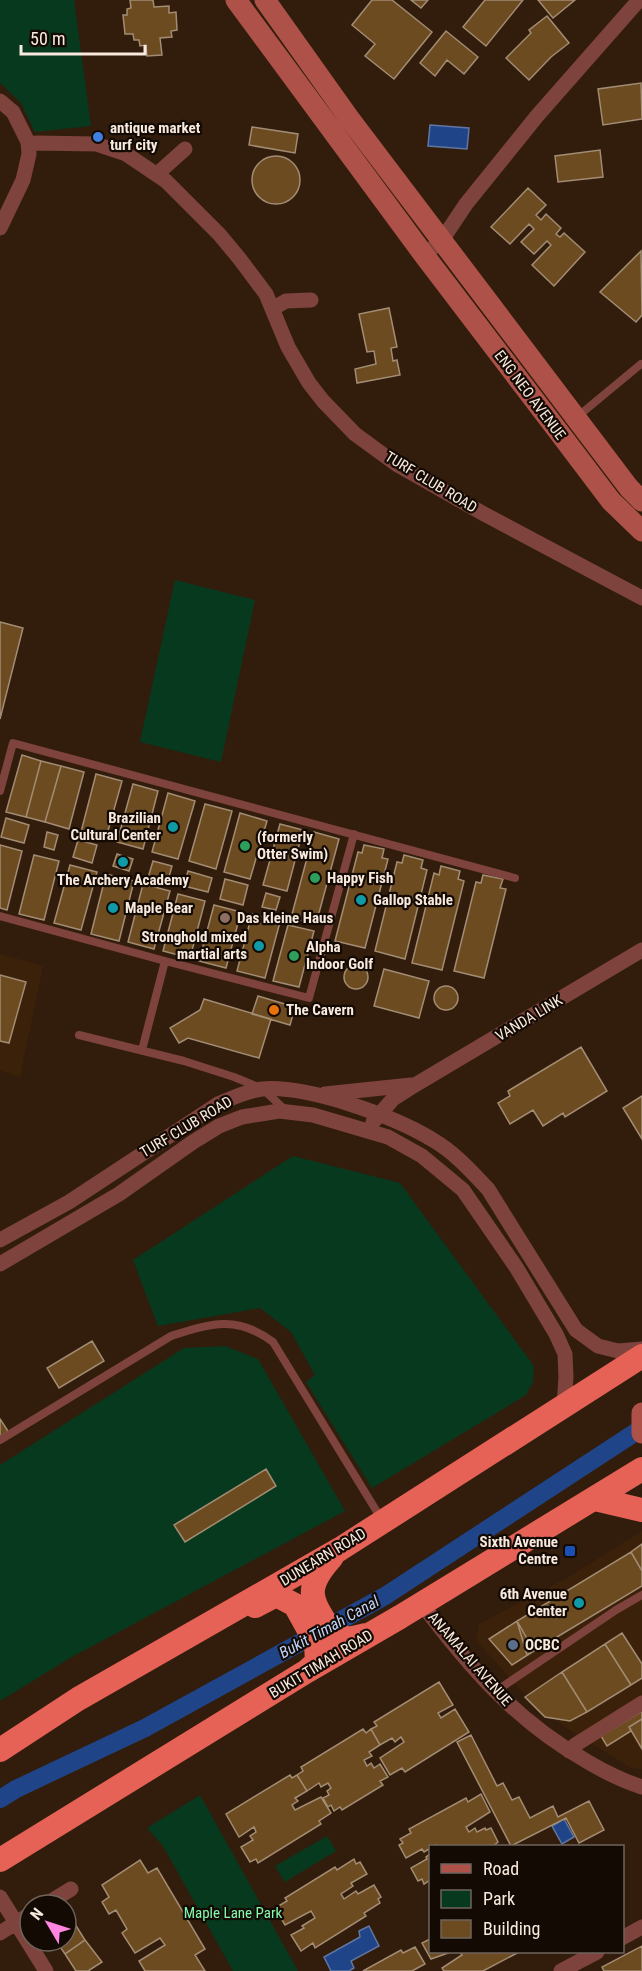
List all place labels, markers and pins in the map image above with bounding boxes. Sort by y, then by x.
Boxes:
place label: antique market turf city [110,119,201,154]
marker: antique market turf city [91,130,105,144]
place label: Brazilian Cultural Center [70,809,161,844]
marker: Brazilian Cultural Center [166,820,180,834]
place label: (formerly Otter Swim) [257,828,328,863]
marker: (formerly Otter Swim) [238,839,252,853]
marker: The Archery Academy [116,855,130,869]
place label: Happy Fish [327,869,393,887]
place label: The Archery Academy [57,871,189,889]
marker: Happy Fish [308,871,322,885]
place label: Gallop Stable [373,891,453,909]
marker: Gallop Stable [354,893,368,907]
place label: Maple Bear [125,899,193,917]
marker: Maple Bear [106,901,120,915]
place label: Das kleine Haus [237,909,333,927]
marker: Das kleine Haus [218,911,232,925]
place label: Stronghold mixed martial arts [142,928,247,963]
place label: Alpha Indoor Golf [306,938,373,973]
marker: Stronghold mixed martial arts [252,939,266,953]
marker: Alpha Indoor Golf [287,949,301,963]
place label: The Cavern [286,1001,354,1019]
marker: The Cavern [267,1003,281,1017]
place label: Sixth Avenue Centre [480,1533,558,1568]
marker: Sixth Avenue Centre [563,1544,577,1558]
place label: 6th Avenue Center [500,1585,567,1620]
marker: 6th Avenue Center [572,1596,586,1610]
place label: OCBC [525,1636,560,1654]
marker: OCBC [506,1638,520,1652]

